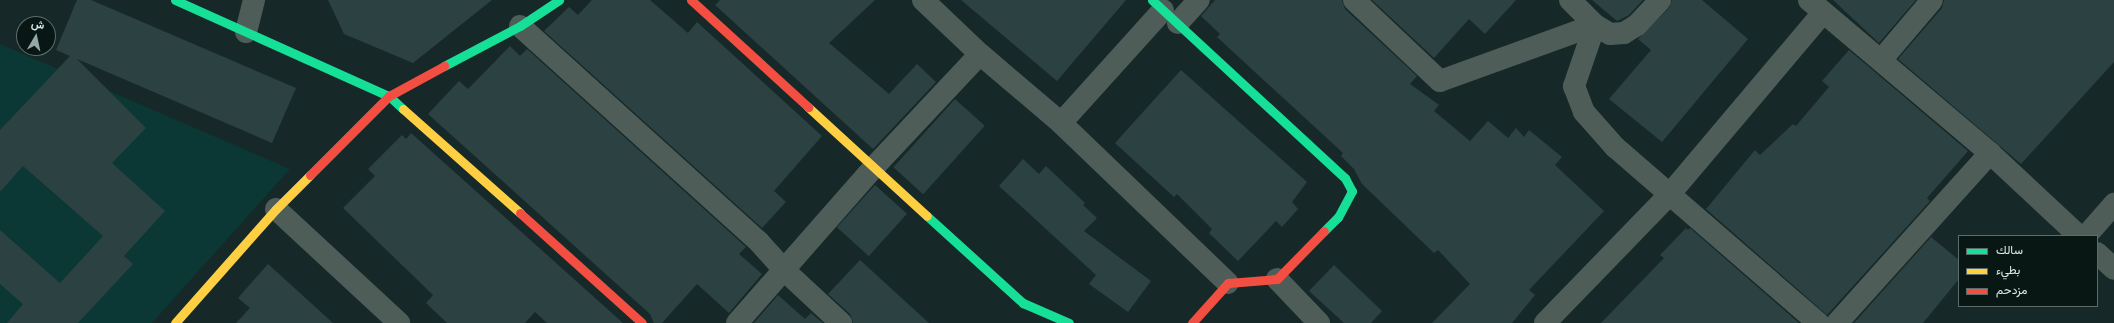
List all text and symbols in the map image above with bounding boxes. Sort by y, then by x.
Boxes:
north arrow [16,16,56,56]
text: ش [30,17,45,32]
legend [1958,235,2098,307]
text: سالك [1996,243,2023,257]
text: بطيء [1996,263,2020,277]
text: مزدحم [1996,283,2027,297]

